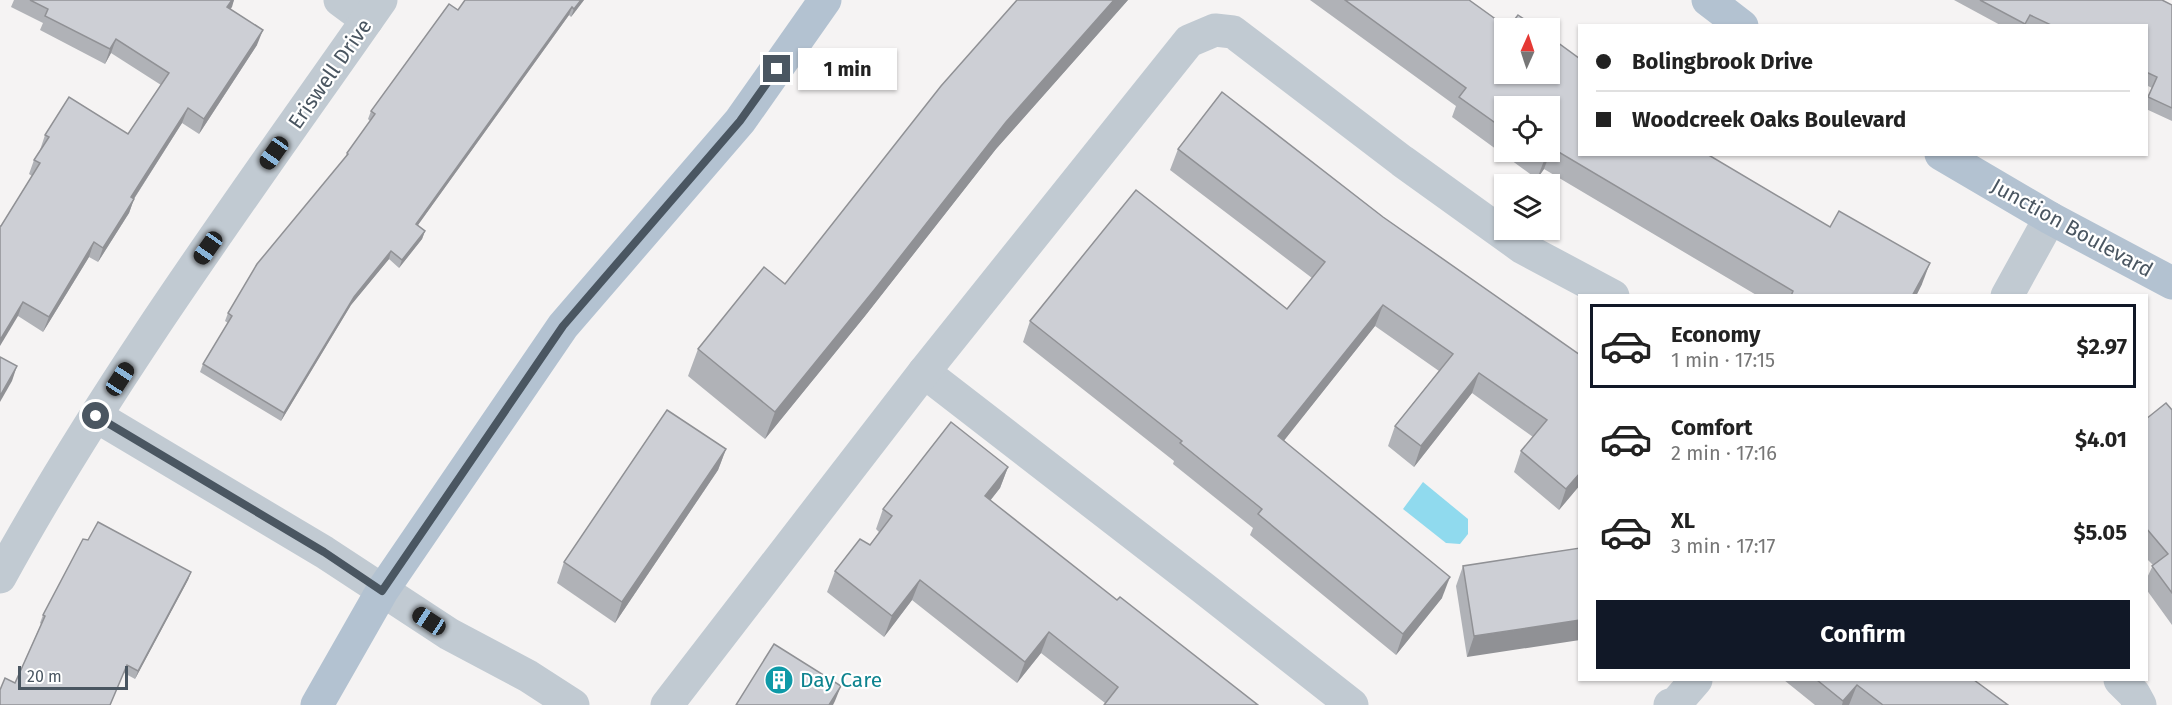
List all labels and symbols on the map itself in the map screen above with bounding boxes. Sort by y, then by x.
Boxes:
street label: Eriswell Drive [283,14,377,134]
north arrow [1494,18,1560,84]
callout: 1 min [798,48,897,90]
route end [763,55,790,82]
car [256,133,292,173]
street label: Junction Boulevard [1987,173,2157,283]
car [190,228,226,268]
car [103,359,137,399]
route start [82,402,109,429]
car [409,604,449,638]
scale bar [18,663,128,690]
building icon: Day Care [763,664,795,696]
place label: Day Care [800,667,882,693]

